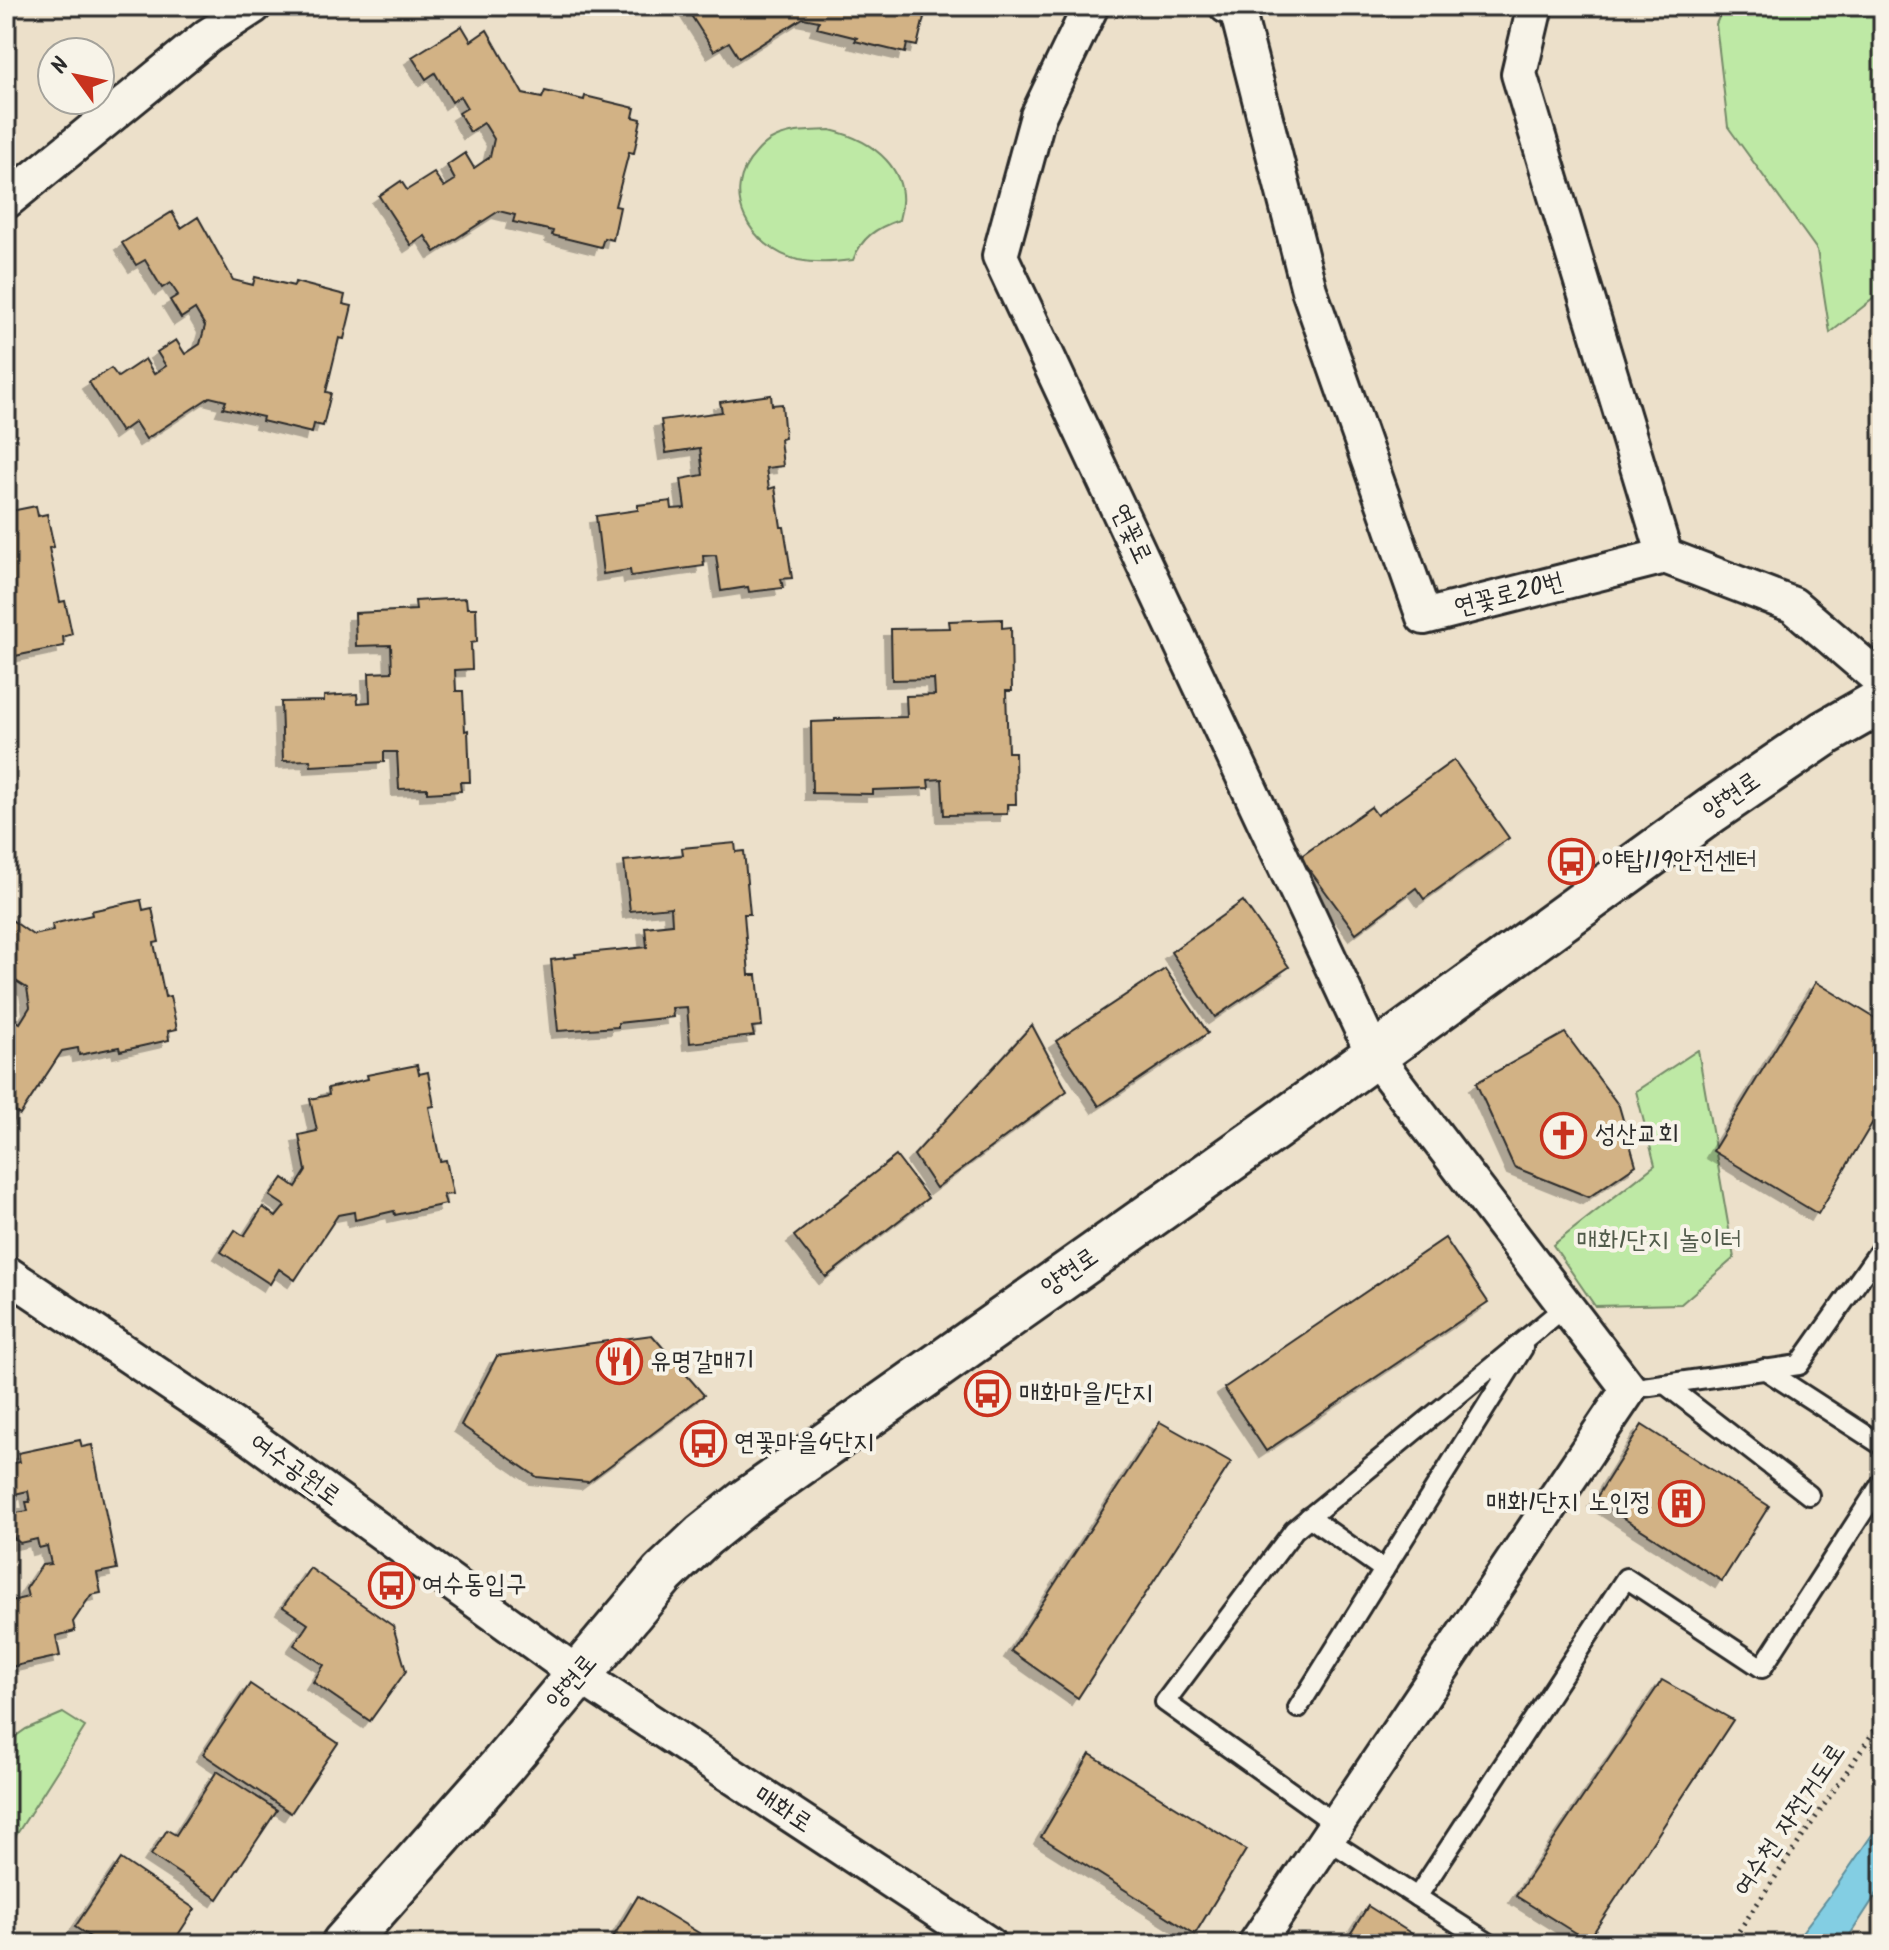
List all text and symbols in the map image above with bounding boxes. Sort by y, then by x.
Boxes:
north arrow [36,36,116,116]
text: N [43,51,80,82]
street label: 연꽃로 [1099,497,1163,571]
street label: 연꽃로20번 [1450,561,1568,629]
street label: 양현로 [1694,761,1770,831]
bus stop icon: 야탑119안전센터 [1547,837,1595,885]
place label: 야탑119안전센터 [1602,840,1757,882]
church icon: 성산교회 [1540,1111,1588,1159]
place label: 성산교회 [1595,1114,1679,1156]
park label: 매화1단지 놀이터 [1576,1220,1742,1262]
street label: 양현로 [1032,1237,1108,1307]
restaurant icon: 유명갈매기 [595,1338,643,1386]
place label: 유명갈매기 [650,1341,755,1383]
bus stop icon: 매화마을1단지 [964,1370,1012,1418]
place label: 매화마을1단지 [1019,1373,1153,1415]
bus stop icon: 연꽃마을4단지 [679,1419,727,1467]
street label: 여수공원로 [240,1422,350,1518]
place label: 연꽃마을4단지 [734,1422,874,1464]
building icon: 매화1단지 노인정 [1658,1479,1706,1527]
place label: 매화1단지 노인정 [1486,1482,1651,1524]
bus stop icon: 여수동입구 [367,1561,415,1609]
place label: 여수동입구 [422,1564,527,1606]
street label: 양현로 [536,1644,608,1720]
street label: 여수천 자전거도로 [1723,1735,1857,1905]
street label: 매화로 [745,1775,821,1845]

